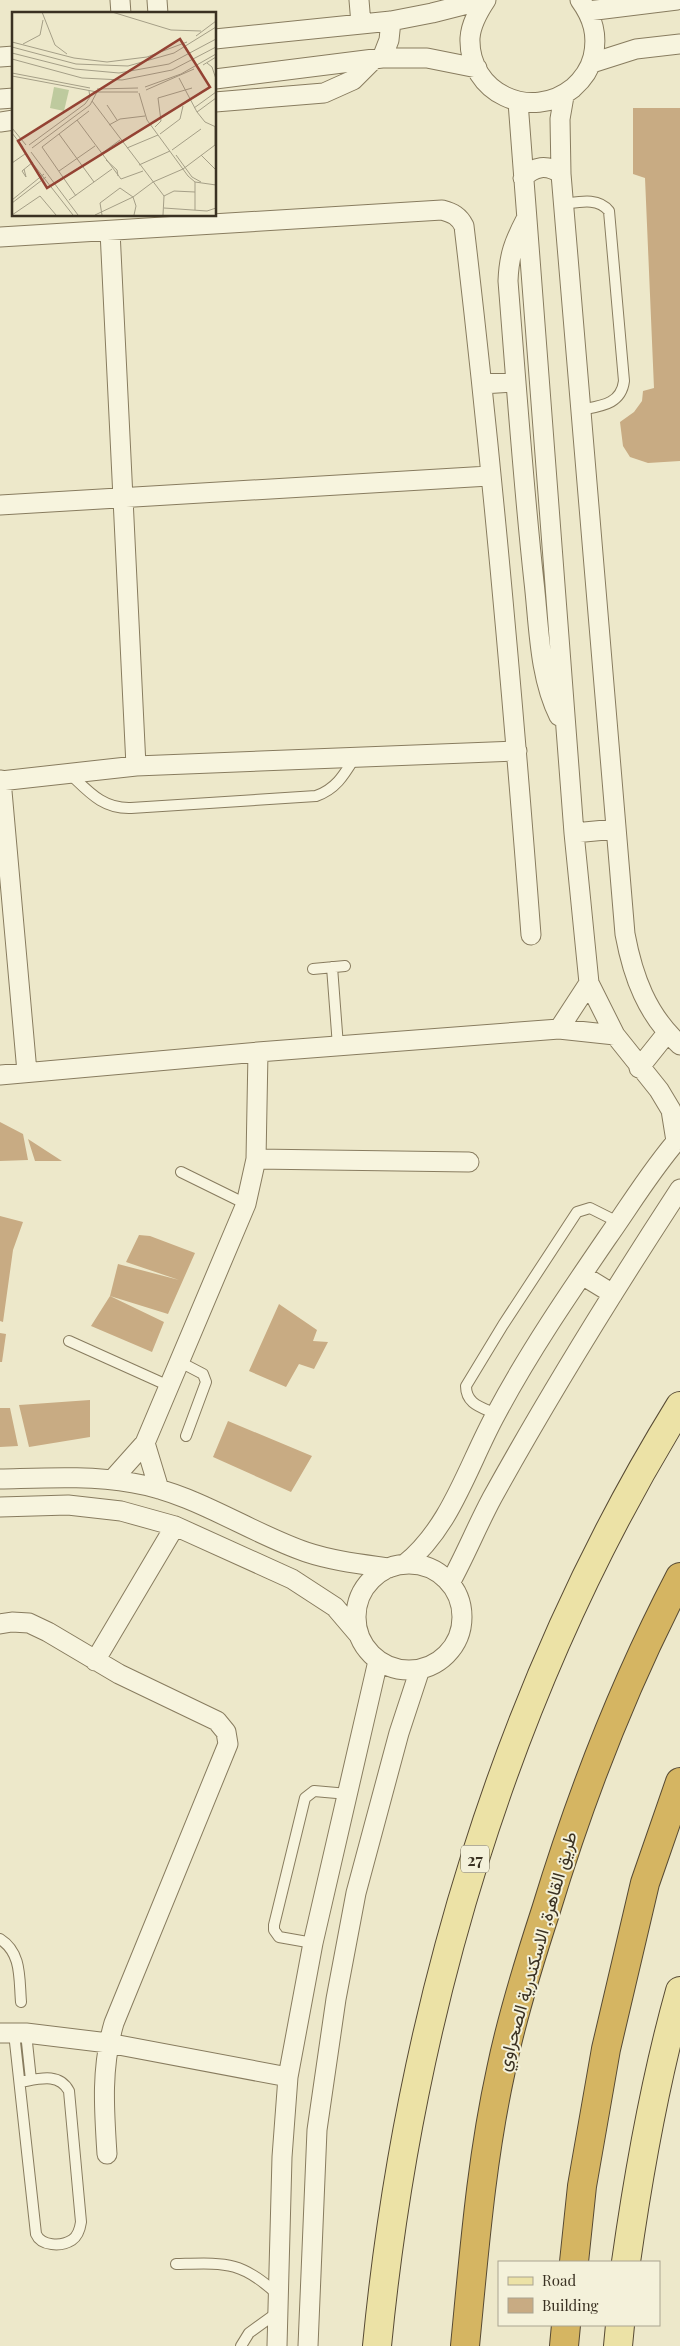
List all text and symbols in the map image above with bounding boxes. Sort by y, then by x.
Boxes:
inset map [12,12,216,216]
street label: طريق القاهرة, الاسكندرية الصحراوي [490,1828,586,2075]
road number: 27 [461,1846,489,1872]
legend [498,2261,660,2326]
text: Road [542,2270,576,2290]
text: Building [542,2295,599,2315]

